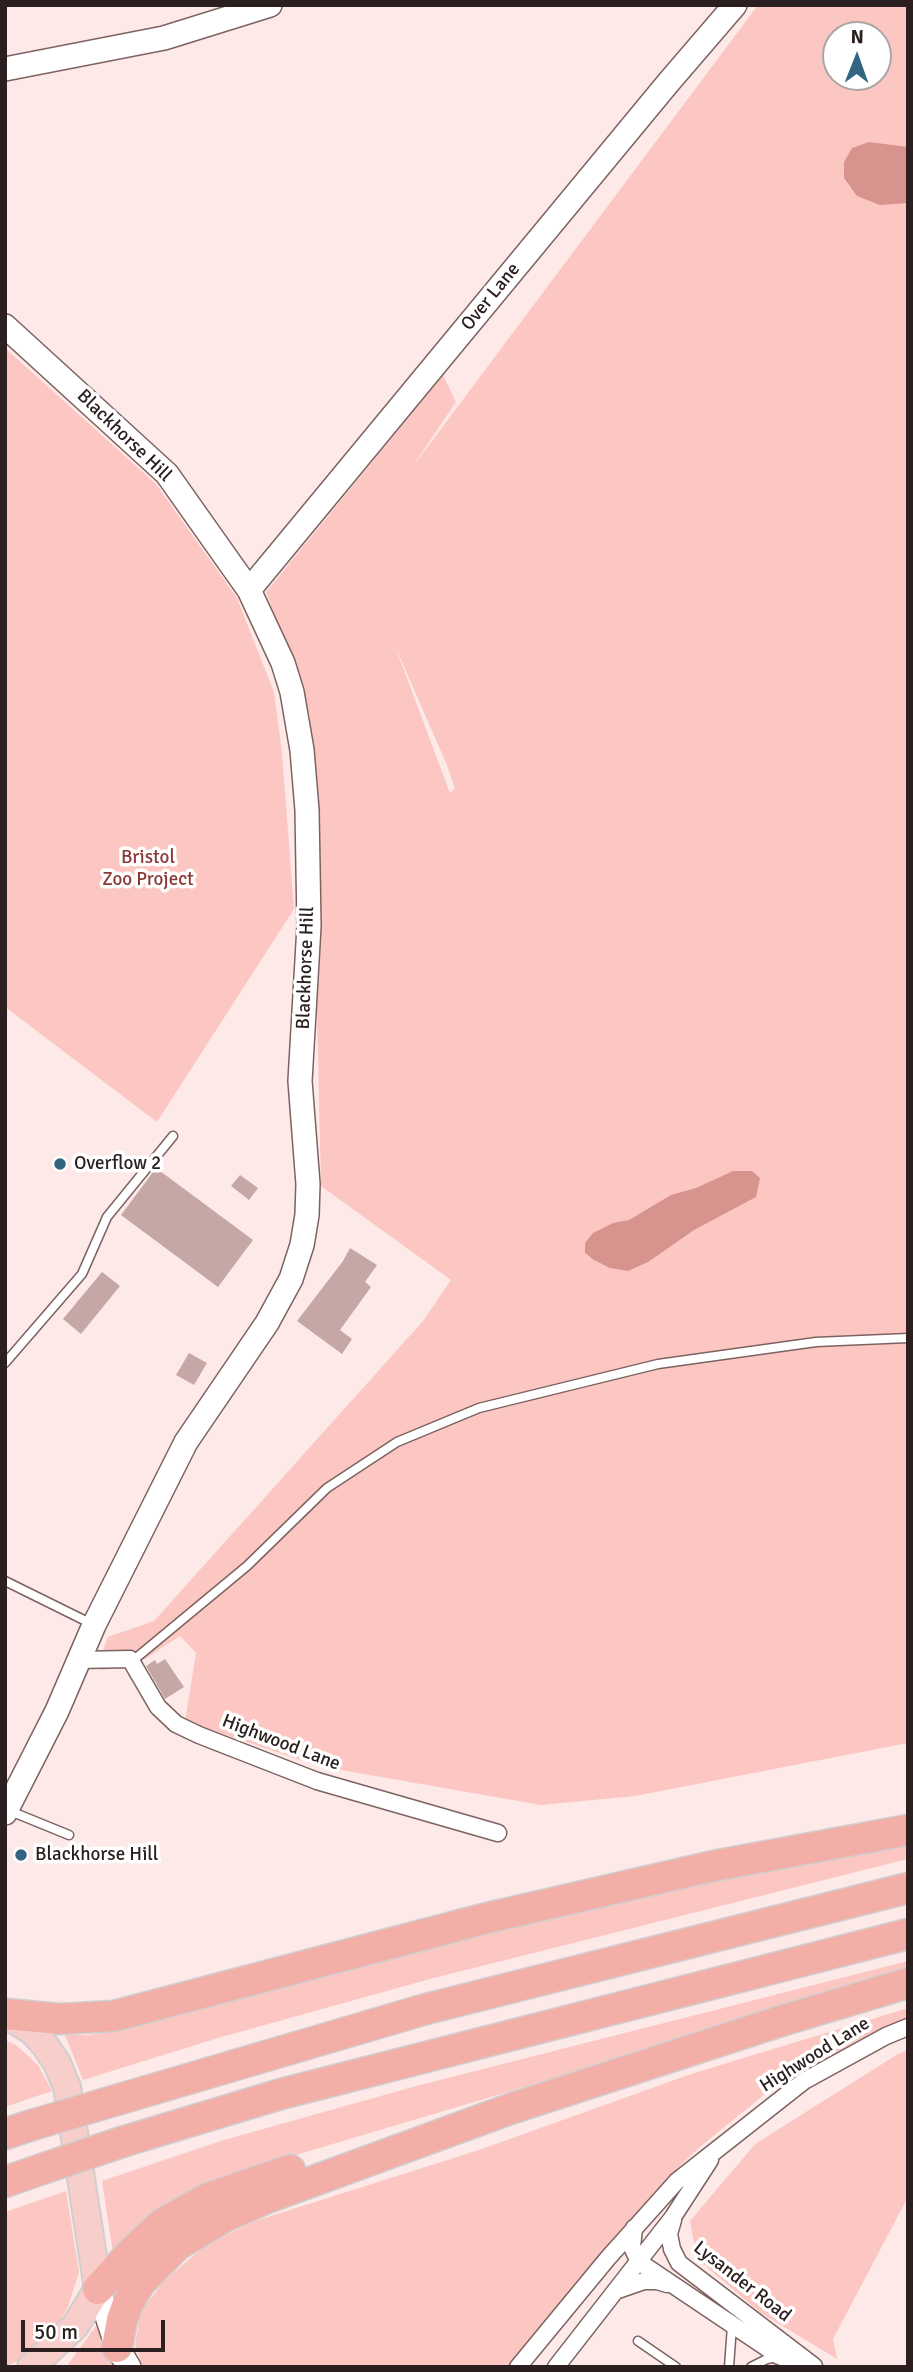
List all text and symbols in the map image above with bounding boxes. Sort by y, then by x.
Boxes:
north arrow [822,21,892,91]
text: N [851,25,864,49]
street label: Over Lane [457,258,525,336]
street label: Blackhorse Hill [72,385,176,487]
park label: Bristol Zoo Project [102,847,194,891]
street label: Blackhorse Hill [292,906,320,1030]
place label: Overflow 2 [74,1153,161,1175]
marker: Overflow 2 [52,1156,68,1172]
street label: Highwood Lane [219,1710,343,1776]
place label: Blackhorse Hill [35,1844,158,1866]
marker: Blackhorse Hill [13,1847,29,1863]
street label: Highwood Lane [756,2012,874,2098]
street label: Lysander Road [689,2237,795,2327]
scale bar [24,2306,168,2350]
text: 50 m [34,2319,78,2345]

